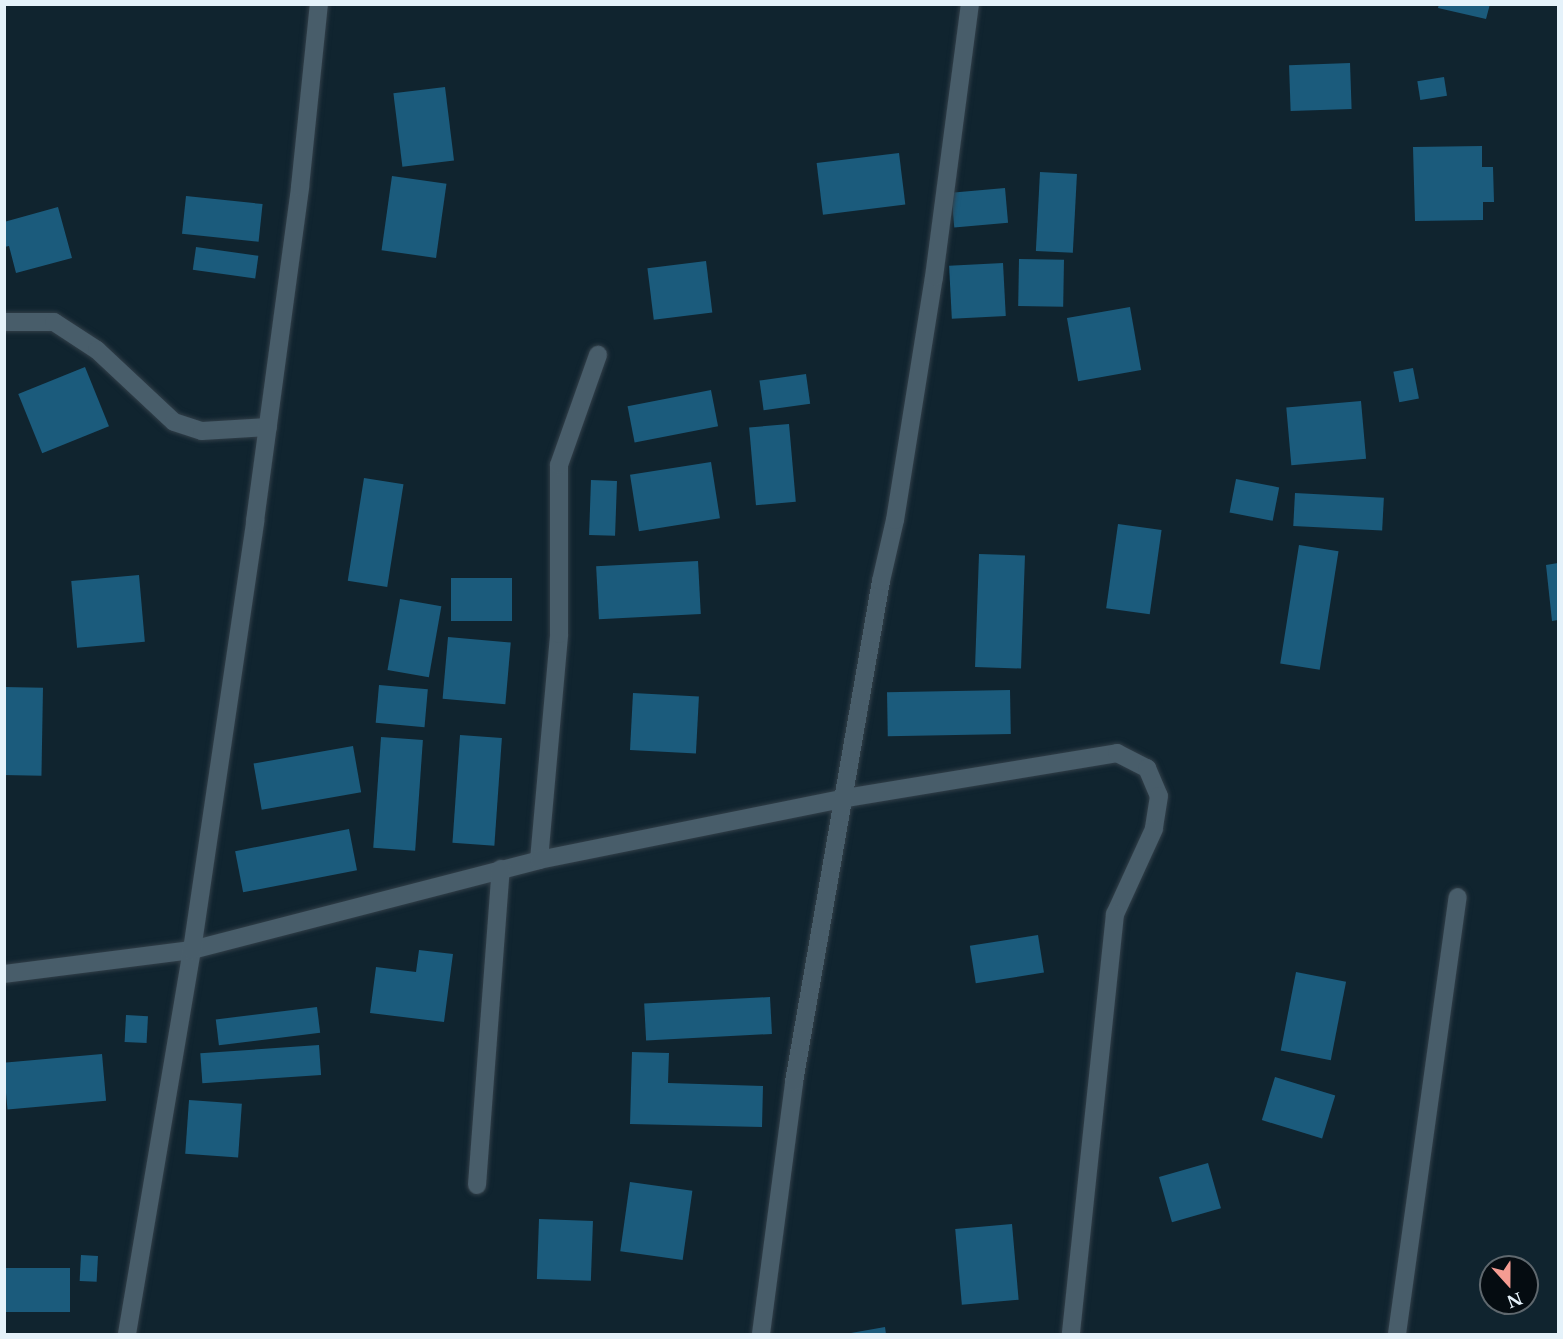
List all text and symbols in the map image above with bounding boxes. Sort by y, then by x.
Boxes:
north arrow [1479,1255,1539,1315]
text: N [1504,1288,1525,1312]

